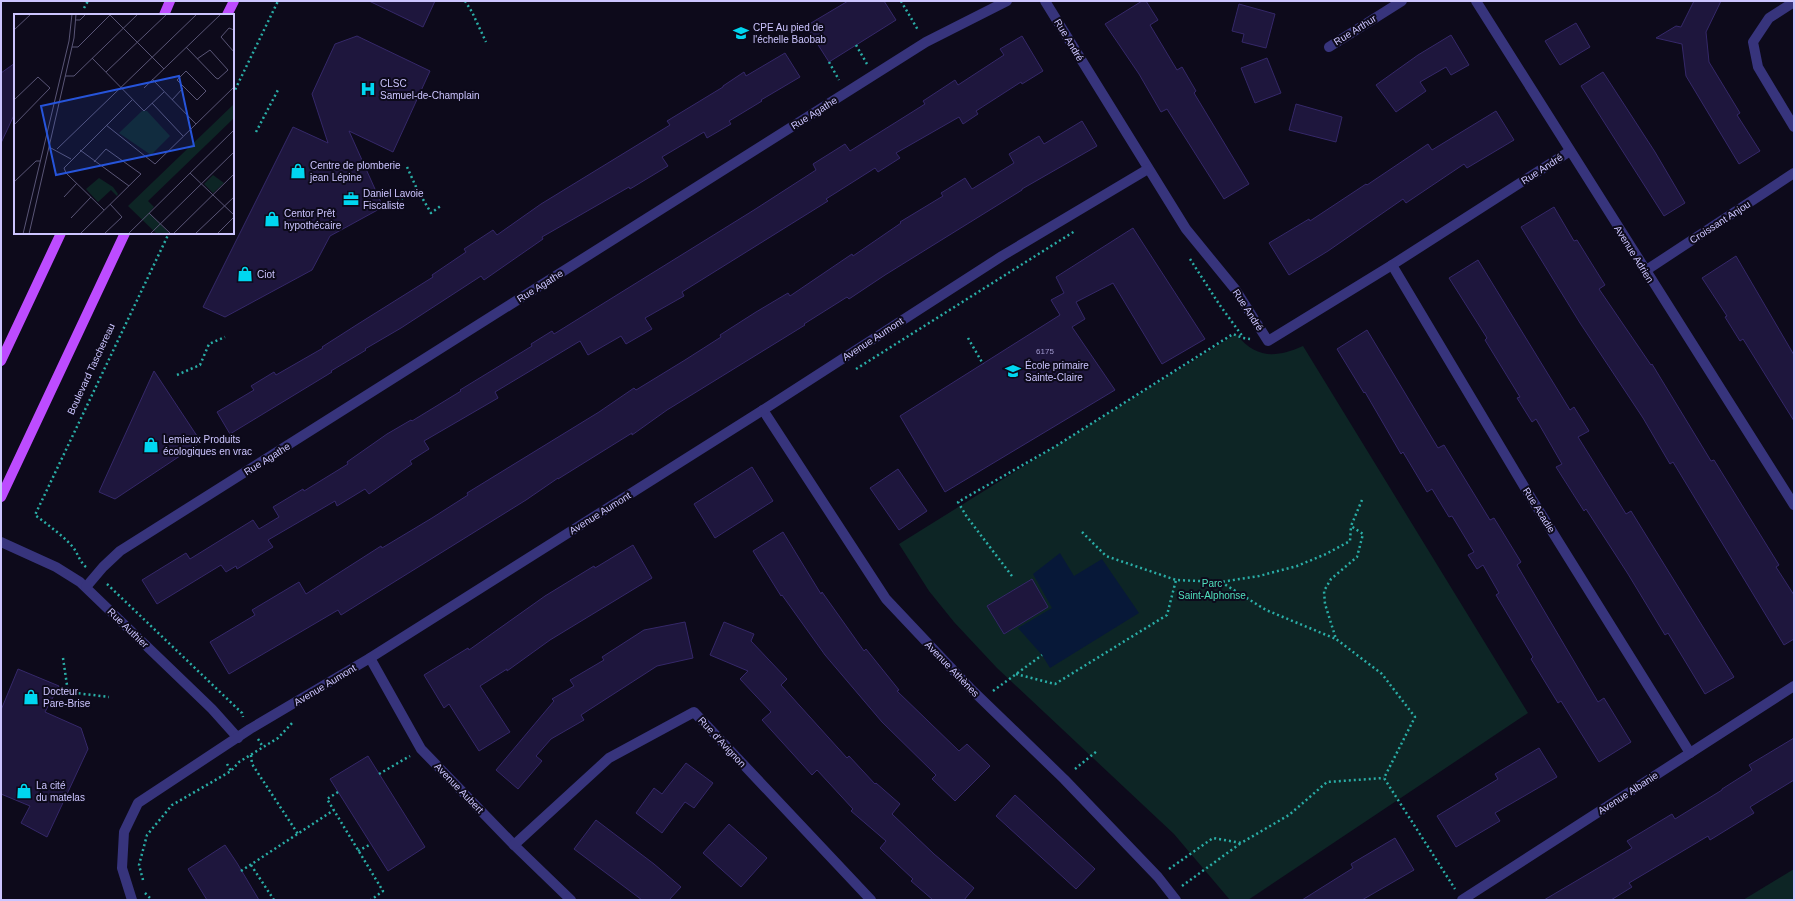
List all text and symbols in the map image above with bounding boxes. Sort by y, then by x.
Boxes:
street label: Rue Arthur [1332,12,1379,47]
inset map [14,14,234,234]
street label: Rue André [1052,17,1086,63]
place label: CPE Au pied de l'échelle Baobab [753,22,827,45]
school or university icon: CPE Au pied de l'échelle Baobab [732,24,750,42]
place label: CLSC Samuel-de-Champlain [380,78,480,101]
hospital icon: CLSC Samuel-de-Champlain [359,80,377,98]
street label: Rue Agathe [789,94,839,132]
street label: Rue André [1519,151,1565,186]
place label: Centre de plomberie jean Lépine [309,160,401,183]
shop icon: Centre de plomberie jean Lépine [289,162,307,180]
place label: Daniel Lavoie Fiscaliste [363,188,424,211]
office icon: Daniel Lavoie Fiscaliste [342,190,360,208]
street label: Croissant Anjou [1688,198,1752,246]
place label: Centor Prêt hypothécaire [284,208,342,231]
shop icon: Centor Prêt hypothécaire [263,210,281,228]
street label: Avenue Adrien [1612,224,1656,284]
shop icon: Ciot [236,265,254,283]
street label: Rue Agathe [515,267,565,305]
place label: Ciot [257,269,275,280]
street label: Rue André [1231,287,1266,333]
street label: Avenue Aumont [840,315,906,363]
street label: Boulevard Taschereau [65,322,117,416]
house number: 6175 [1036,347,1054,356]
place label: École primaire Sainte-Claire [1025,359,1089,383]
school or university icon: École primaire Sainte-Claire [1004,362,1022,380]
place label: Lemieux Produits écologiques en vrac [163,434,252,457]
shop icon: Lemieux Produits écologiques en vrac [142,436,160,454]
street label: Rue Agathe [242,440,292,478]
street label: Rue Acadie [1521,485,1557,535]
street label: Avenue Aumont [567,490,633,536]
park label: Parc Saint-Alphonse [1178,578,1246,601]
street label: Rue Authier [105,606,151,651]
street label: Avenue Athènes [923,639,981,699]
street label: Avenue Aumont [292,662,358,708]
place label: Docteur Pare-Brise [43,686,91,709]
shop icon: Docteur Pare-Brise [22,688,40,706]
street label: Rue d'Avignon [696,715,748,769]
street label: Avenue Aubert [432,761,486,816]
street label: Avenue Albanie [1596,769,1660,816]
place label: La cité du matelas [36,780,85,803]
shop icon: La cité du matelas [15,782,33,800]

